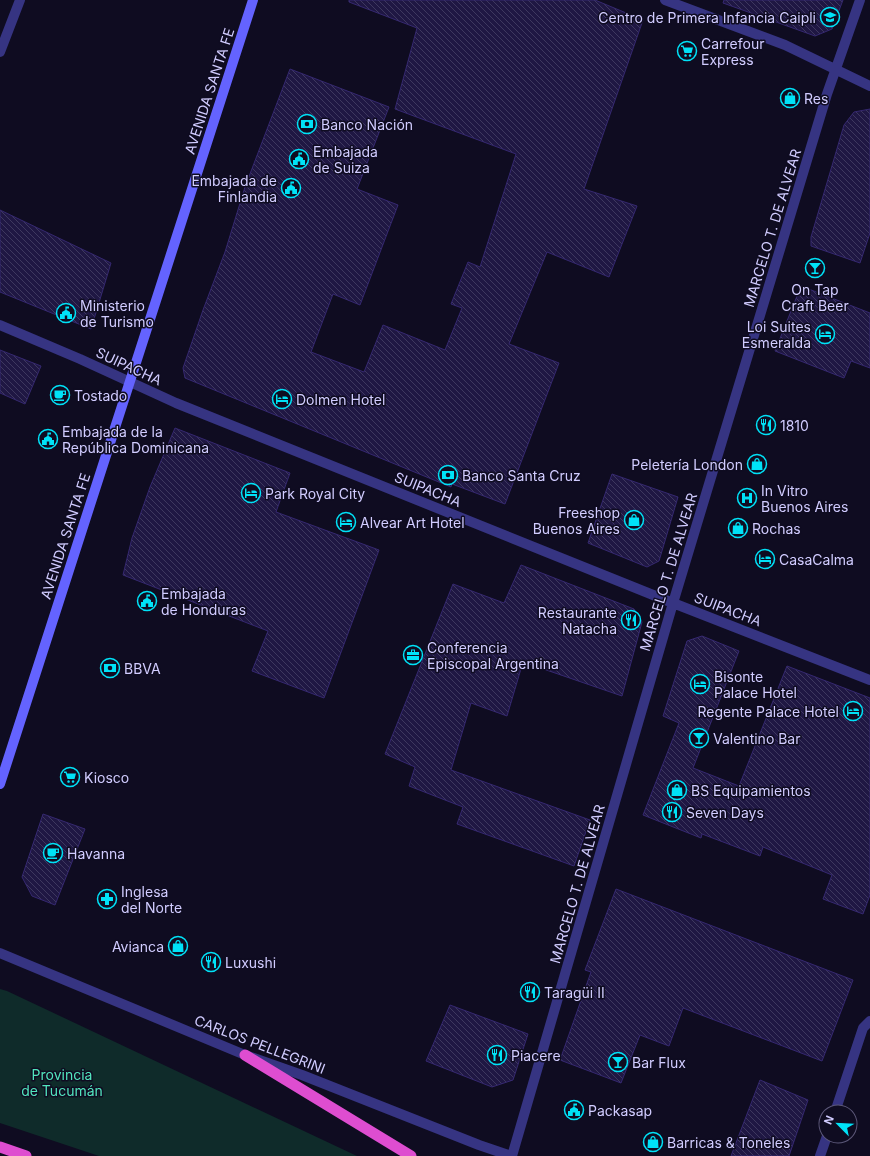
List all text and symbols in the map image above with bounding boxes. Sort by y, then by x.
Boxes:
school or university icon: Centro de Primera Infancia Caipli [819,6,841,28]
place label: Centro de Primera Infancia Caipli [598,9,816,26]
street label: AVENIDA SANTA FE [181,26,237,156]
place label: Carrefour Express [701,35,765,68]
supermarket icon: Carrefour Express [676,40,698,62]
shop icon: Res [779,87,801,109]
place label: Res [804,90,828,107]
bank icon: Banco Nación [296,113,318,135]
place label: Banco Nación [321,116,413,133]
place label: Embajada de Suiza [313,143,378,176]
street label: MARCELO T. DE ALVEAR [740,147,804,309]
public building icon: Embajada de Suiza [288,148,310,170]
place label: Embajada de Finlandia [191,172,277,205]
public building icon: Embajada de Finlandia [280,177,302,199]
bar icon: On Tap Craft Beer [804,257,826,279]
place label: On Tap Craft Beer [781,281,849,314]
place label: Ministerio de Turismo [80,297,154,330]
public building icon: Ministerio de Turismo [55,302,77,324]
place label: Loi Suites Esmeralda [742,318,811,351]
hotel icon: Loi Suites Esmeralda [814,323,836,345]
street label: SUIPACHA [93,343,165,389]
cafe icon: Tostado [49,384,71,406]
place label: Tostado [74,387,127,404]
hotel icon: Dolmen Hotel [271,388,293,410]
place label: Dolmen Hotel [296,391,385,408]
restaurant icon: 1810 [755,414,777,436]
place label: 1810 [780,417,809,434]
place label: Embajada de la República Dominicana [62,423,209,456]
public building icon: Embajada de la República Dominicana [37,428,59,450]
shop icon: Peletería London [746,453,768,475]
place label: Peletería London [631,456,743,473]
bank icon: Banco Santa Cruz [437,464,459,486]
place label: Banco Santa Cruz [462,467,581,484]
street label: SUIPACHA [392,468,464,510]
street label: AVENIDA SANTA FE [37,471,93,601]
hotel icon: Park Royal City [240,482,262,504]
place label: In Vitro Buenos Aires [761,482,848,515]
place label: Park Royal City [265,485,365,502]
hospital icon: In Vitro Buenos Aires [736,487,758,509]
street label: MARCELO T. DE ALVEAR [636,491,700,653]
place label: Freeshop Buenos Aires [533,504,620,537]
shop icon: Freeshop Buenos Aires [623,509,645,531]
hotel icon: Alvear Art Hotel [335,511,357,533]
place label: Alvear Art Hotel [360,514,465,531]
shop icon: Rochas [727,517,749,539]
place label: Rochas [752,520,801,537]
hotel icon: CasaCalma [754,548,776,570]
place label: CasaCalma [779,551,854,568]
place label: Embajada de Honduras [161,585,246,618]
street label: SUIPACHA [692,588,764,630]
public building icon: Embajada de Honduras [136,590,158,612]
place label: Restaurante Natacha [538,604,617,637]
restaurant icon: Restaurante Natacha [620,609,642,631]
place label: Conferencia Episcopal Argentina [427,639,559,672]
office icon: Conferencia Episcopal Argentina [402,644,424,666]
bank icon: BBVA [99,657,121,679]
place label: BBVA [124,660,161,677]
place label: Bisonte Palace Hotel [714,668,797,701]
hotel icon: Bisonte Palace Hotel [689,673,711,695]
hotel icon: Regente Palace Hotel [842,700,864,722]
place label: Regente Palace Hotel [698,703,839,720]
bar icon: Valentino Bar [688,727,710,749]
place label: Valentino Bar [713,730,801,747]
supermarket icon: Kiosco [59,766,81,788]
place label: Kiosco [84,769,129,786]
shop icon: BS Equipamientos [666,779,688,801]
place label: BS Equipamientos [691,782,811,799]
restaurant icon: Seven Days [661,801,683,823]
street label: MARCELO T. DE ALVEAR [546,803,608,965]
place label: Seven Days [686,804,764,821]
cafe icon: Havanna [42,842,64,864]
place label: Havanna [67,845,125,862]
place label: Inglesa del Norte [121,883,182,916]
pharmacy icon: Inglesa del Norte [96,888,118,910]
shop icon: Avianca [167,935,189,957]
place label: Avianca [112,938,164,955]
restaurant icon: Luxushi [200,951,222,973]
place label: Luxushi [225,954,276,971]
restaurant icon: Taragüi II [519,981,541,1003]
place label: Taragüi II [544,984,605,1001]
street label: CARLOS PELLEGRINI [192,1011,328,1077]
restaurant icon: Piacere [486,1044,508,1066]
place label: Piacere [511,1047,561,1064]
bar icon: Bar Flux [607,1051,629,1073]
place label: Bar Flux [632,1054,686,1071]
park label: Provincia de Tucumán [21,1066,103,1099]
public building icon: Packasap [563,1099,585,1121]
place label: Packasap [588,1102,652,1119]
north arrow [818,1104,858,1144]
text: N [821,1113,837,1127]
shop icon: Barricas & Toneles [642,1131,664,1153]
place label: Barricas & Toneles [667,1134,790,1151]

